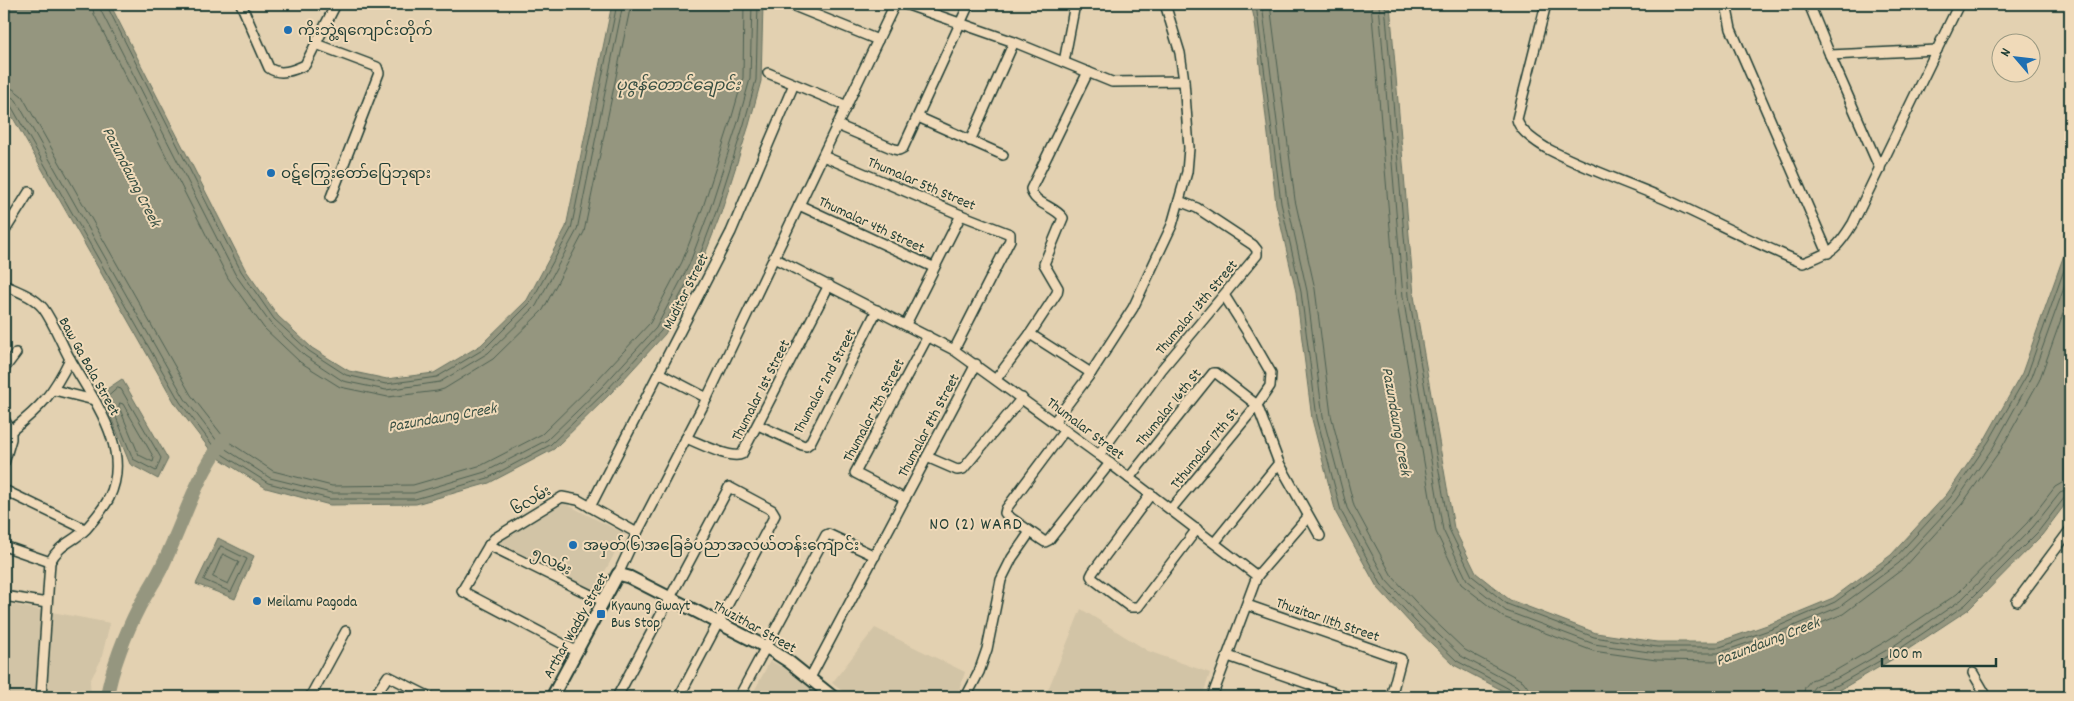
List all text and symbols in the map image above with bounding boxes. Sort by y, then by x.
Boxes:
place label: ကိုးဘွဲ့ရကျောင်းတိုက် [298,20,433,43]
marker: ကိုးဘွဲ့ရကျောင်းတိုက် [282,24,294,36]
north arrow [1992,32,2042,82]
text: N [1996,45,2017,61]
water label: ပုဇွန်တောင်ချောင်း [616,73,742,98]
water label: Pazundaung Creek [96,123,167,232]
street label: Thumalar 5th Street [864,152,979,218]
place label: ဝဋ်ကြွေးတော်ပြေဘုရား [281,163,431,186]
marker: ဝဋ်ကြွေးတော်ပြေဘုရား [265,167,277,179]
street label: Thumalar 4th Street [814,192,928,260]
street label: Muditar Street [658,250,716,334]
street label: Thumalar 13th Street [1151,255,1244,361]
street label: Baw Ga Bala Street [52,314,125,421]
street label: Thumalar 2nd Street [789,325,863,439]
street label: Thumalar 1st Street [727,336,797,445]
street label: Thumalar 7th Street [838,355,912,467]
street label: Thumalar 16th St [1131,364,1208,452]
water label: Pazundaung Creek [1375,365,1417,479]
street label: Thumalar 8th Street [893,370,967,482]
street label: Thumalar Street [1041,393,1129,467]
water label: Pazundaung Creek [386,397,500,439]
street label: Tthumalar 17th St [1166,404,1245,495]
street label: ၆လမ်း [507,480,556,522]
district label: NO (2) WARD [929,513,1023,538]
place label: အမှတ်(၆)အခြေခံပညာအလယ်တန်းကျောင်း [583,535,859,558]
marker: အမှတ်(၆)အခြေခံပညာအလယ်တန်းကျောင်း [567,539,579,551]
street label: ၅လမ်း [527,542,575,582]
street label: Arthar Waddy Street [539,569,615,683]
place label: Meilamu Pagoda [267,592,358,614]
street label: Thuzitar 11th Street [1273,593,1383,649]
marker: Meilamu Pagoda [251,595,263,607]
place label: Kyaung Gwayt Bus Stop [611,596,691,635]
street label: Thuzithar Street [708,596,800,660]
marker: Kyaung Gwayt Bus Stop [595,608,607,620]
water label: Pazundaung Creek [1713,611,1825,673]
scale bar [1882,636,1995,668]
text: 100 m [1889,644,1922,666]

